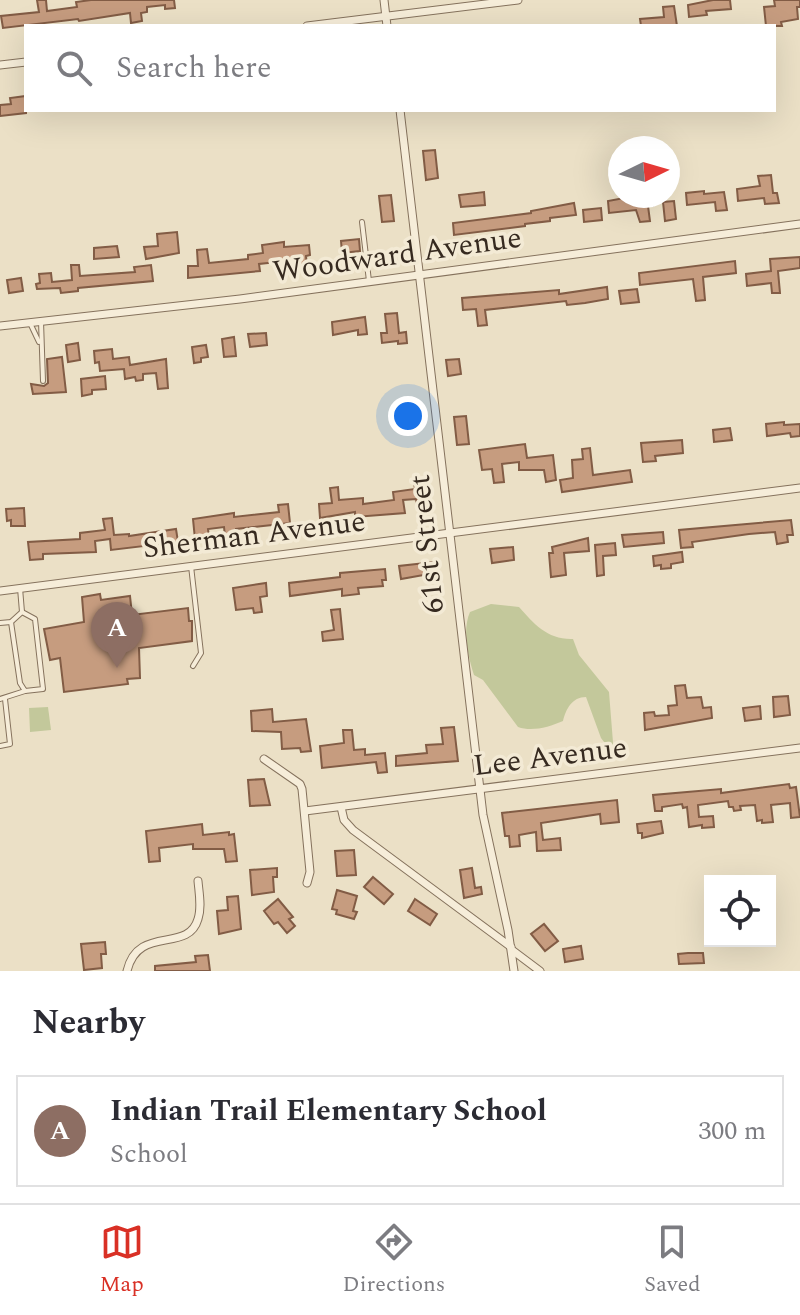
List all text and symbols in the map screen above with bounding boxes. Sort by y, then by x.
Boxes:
search box [24,24,776,112]
text: Search here [116,45,272,91]
icon: search [52,46,96,90]
north arrow [608,136,680,208]
street label: Woodward Avenue [270,215,525,295]
your location [388,396,428,436]
street label: 61st Street [397,472,457,616]
street label: Sherman Avenue [140,499,368,571]
pin: A [91,602,143,668]
street label: Lee Avenue [471,725,630,789]
map controls [704,875,776,947]
button: locate [704,875,776,947]
text: Nearby [32,997,145,1049]
text: Indian Trail Elementary School [110,1088,547,1134]
text: A [50,1111,70,1151]
text: 300 m [698,1111,766,1151]
text: School [110,1134,188,1174]
tab: Map [99,1220,144,1301]
tab: Directions [343,1220,445,1301]
tab: Saved [644,1220,701,1301]

